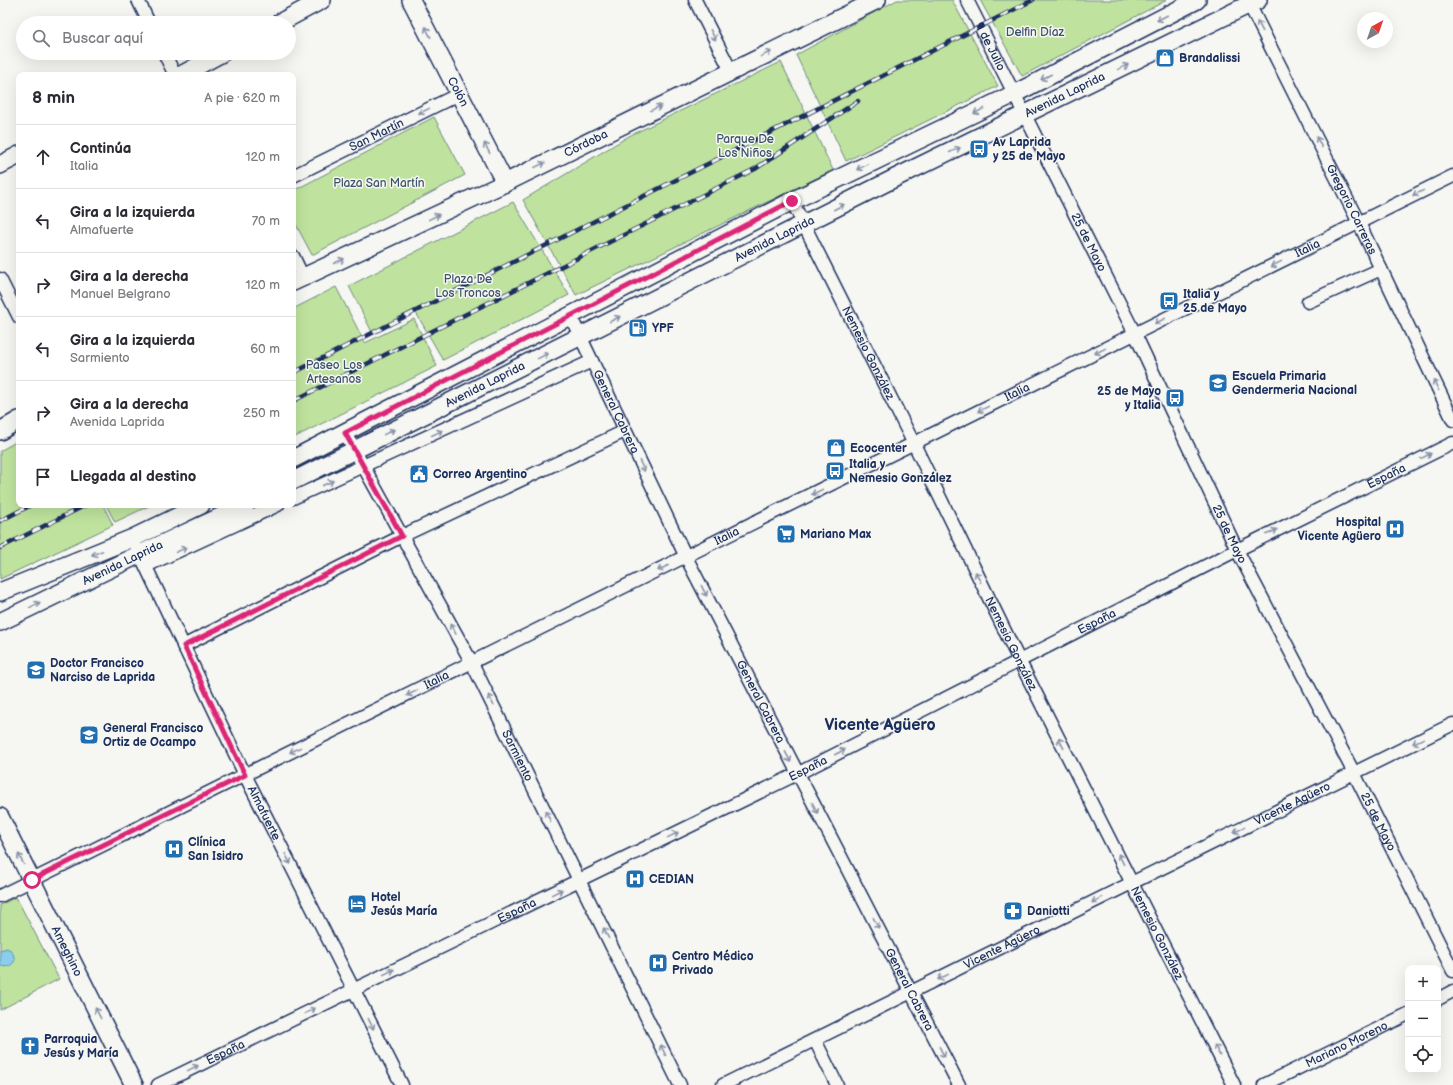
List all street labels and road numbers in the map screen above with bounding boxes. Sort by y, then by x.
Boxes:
street label: 9 de Julio [972,20,1009,73]
street label: Avenida Laprida [1022,69,1107,121]
street label: Colón [444,74,472,109]
street label: San Martín [347,115,406,155]
street label: Córdoba [561,126,610,160]
street label: Gregorio Carreras [1323,162,1380,257]
street label: 25 de Mayo [1068,210,1110,274]
street label: Avenida Laprida [732,212,817,265]
street label: Italia [1292,236,1323,261]
street label: Nemesio González [839,304,898,402]
street label: Avenida Laprida [443,358,528,411]
street label: General Cabrera [590,367,643,456]
street label: Italia [1002,379,1032,405]
street label: España [1364,460,1408,492]
street label: 25 de Mayo [1209,502,1250,566]
street label: Italia [712,523,742,548]
street label: Avenida Laprida [80,537,165,588]
street label: Nemesio González [982,594,1041,693]
street label: España [1075,605,1119,637]
street label: General Cabrera [733,658,788,746]
street label: Italia [421,667,452,692]
street label: Sarmiento [499,728,537,784]
street label: España [786,752,830,784]
street label: Vicente Agüero [1252,778,1333,829]
street label: Almafuerte [244,783,284,843]
street label: 25 de Mayo [1357,790,1399,854]
street label: Nemesio González [1127,884,1187,982]
street label: España [495,895,539,926]
street label: Vicente Agüero [961,922,1042,972]
street label: Ameghino [48,923,86,979]
street label: General Cabrera [882,945,937,1033]
street label: Mariano Moreno [1303,1018,1390,1071]
street label: España [204,1036,247,1068]

